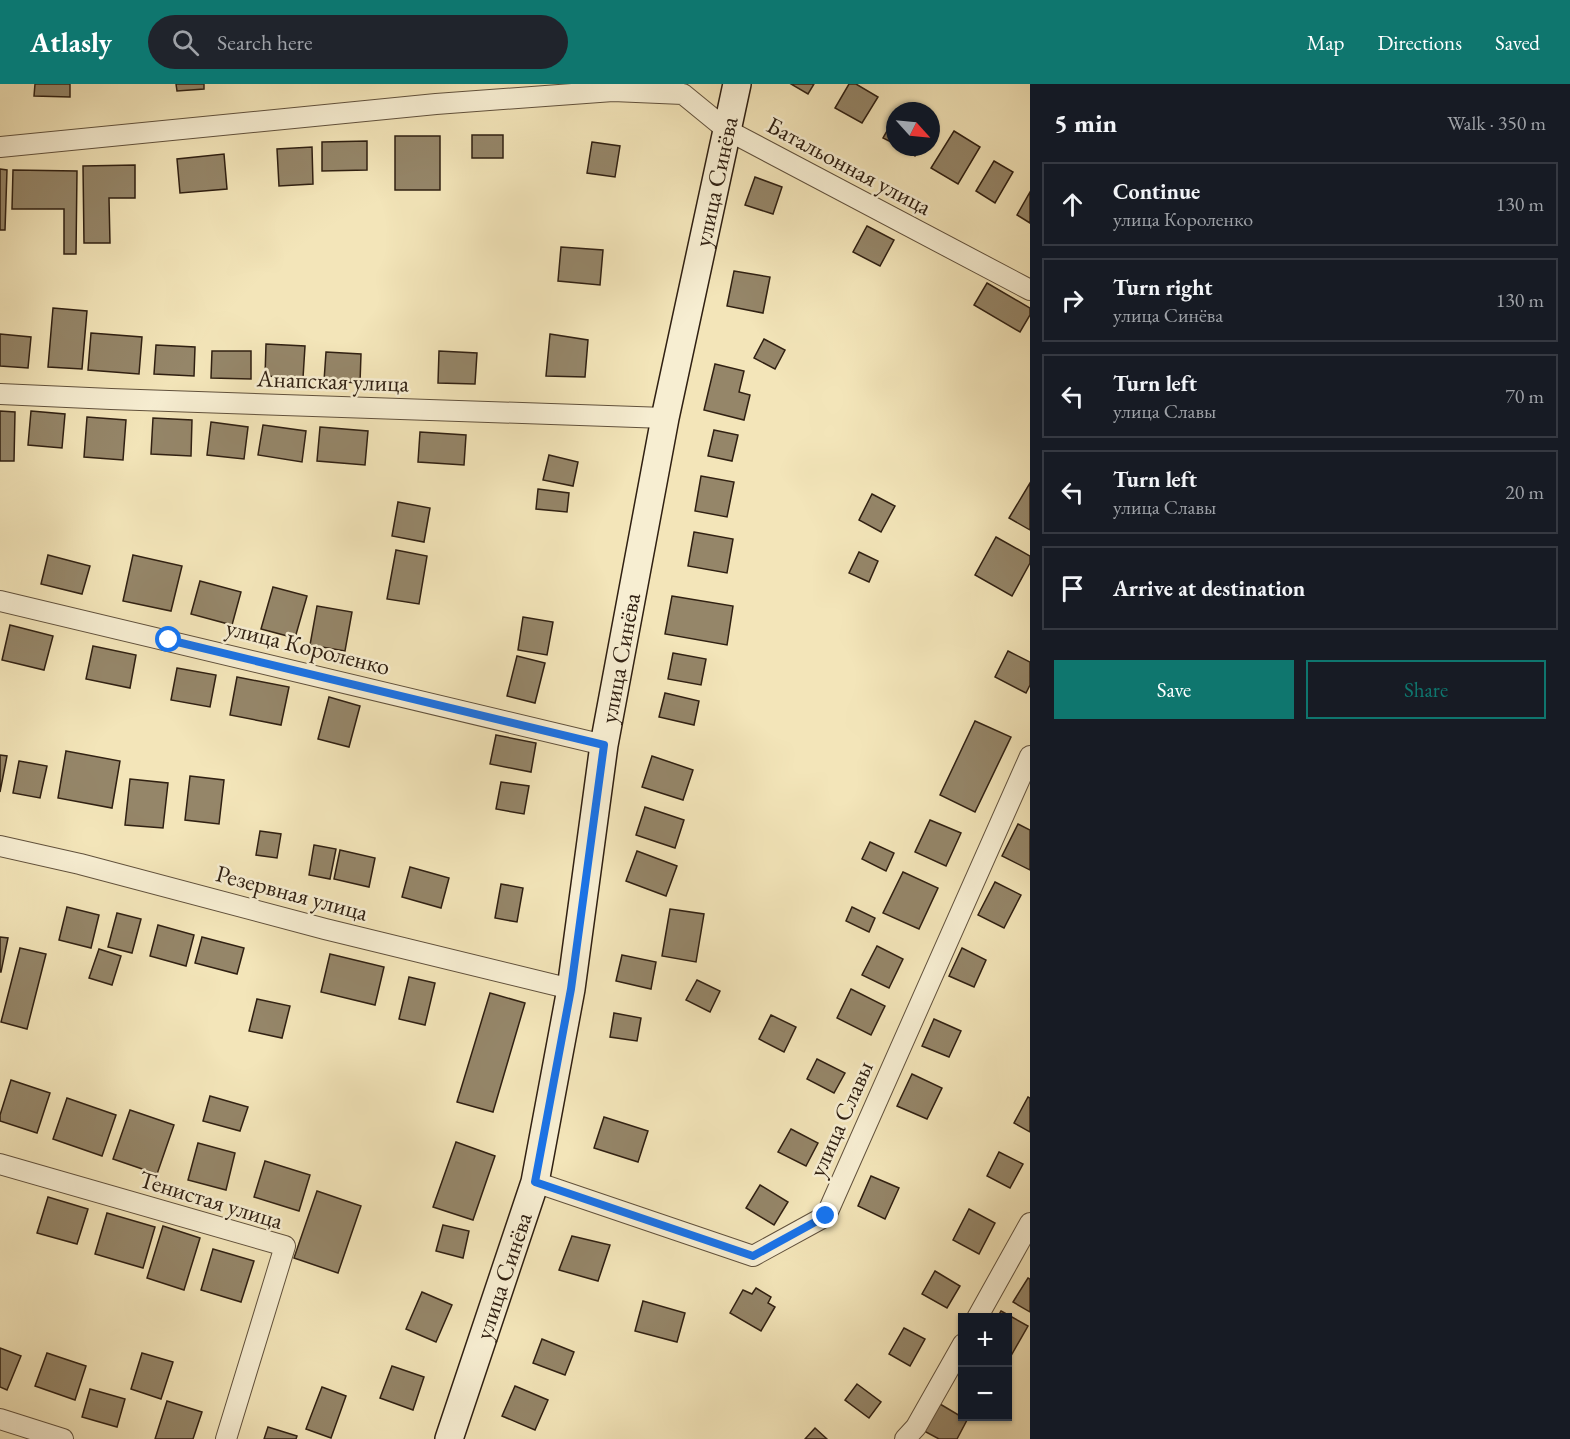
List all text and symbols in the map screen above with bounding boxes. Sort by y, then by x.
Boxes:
search box [148,15,568,69]
text: Atlasly [30,24,112,60]
icon: search [169,26,202,59]
text: Search here [217,28,313,57]
text: Map [1307,29,1344,56]
text: Directions [1377,29,1462,56]
text: Saved [1495,29,1540,56]
north arrow [886,102,940,156]
text: 5 min [1054,106,1117,140]
street label: Батальонная улица [761,109,937,222]
text: Walk · 350 m [1447,110,1546,136]
street label: улица Синёва [686,113,745,249]
text: Continue [1113,177,1200,206]
icon: ahead [1056,188,1089,221]
text: 130 m [1496,191,1544,217]
text: улица Короленко [1113,206,1253,232]
text: Turn right [1113,273,1212,302]
icon: right [1056,284,1089,317]
text: 130 m [1496,287,1544,313]
text: улица Синёва [1113,302,1223,328]
street label: Анапская улица [255,362,410,399]
text: Turn left [1113,369,1197,398]
icon: left [1056,380,1089,413]
text: 70 m [1505,383,1544,409]
text: улица Славы [1113,398,1216,424]
text: Turn left [1113,465,1197,494]
icon: left [1056,476,1089,509]
text: 20 m [1505,479,1544,505]
text: улица Славы [1113,494,1216,520]
icon: arrive [1056,572,1089,605]
text: Arrive at destination [1113,574,1305,603]
street label: улица Синёва [592,590,647,726]
street label: улица Короленко [223,611,394,682]
route start [155,626,181,652]
button: Save [1054,660,1294,719]
button: Share [1306,660,1546,719]
street label: Резервная улица [213,857,372,928]
street label: улица Славы [801,1056,880,1182]
street label: Тенистая улица [135,1163,287,1236]
route end [812,1202,838,1228]
street label: улица Синёва [467,1208,539,1343]
map controls [958,1313,1012,1421]
button: + [958,1313,1012,1367]
button: − [958,1367,1012,1421]

